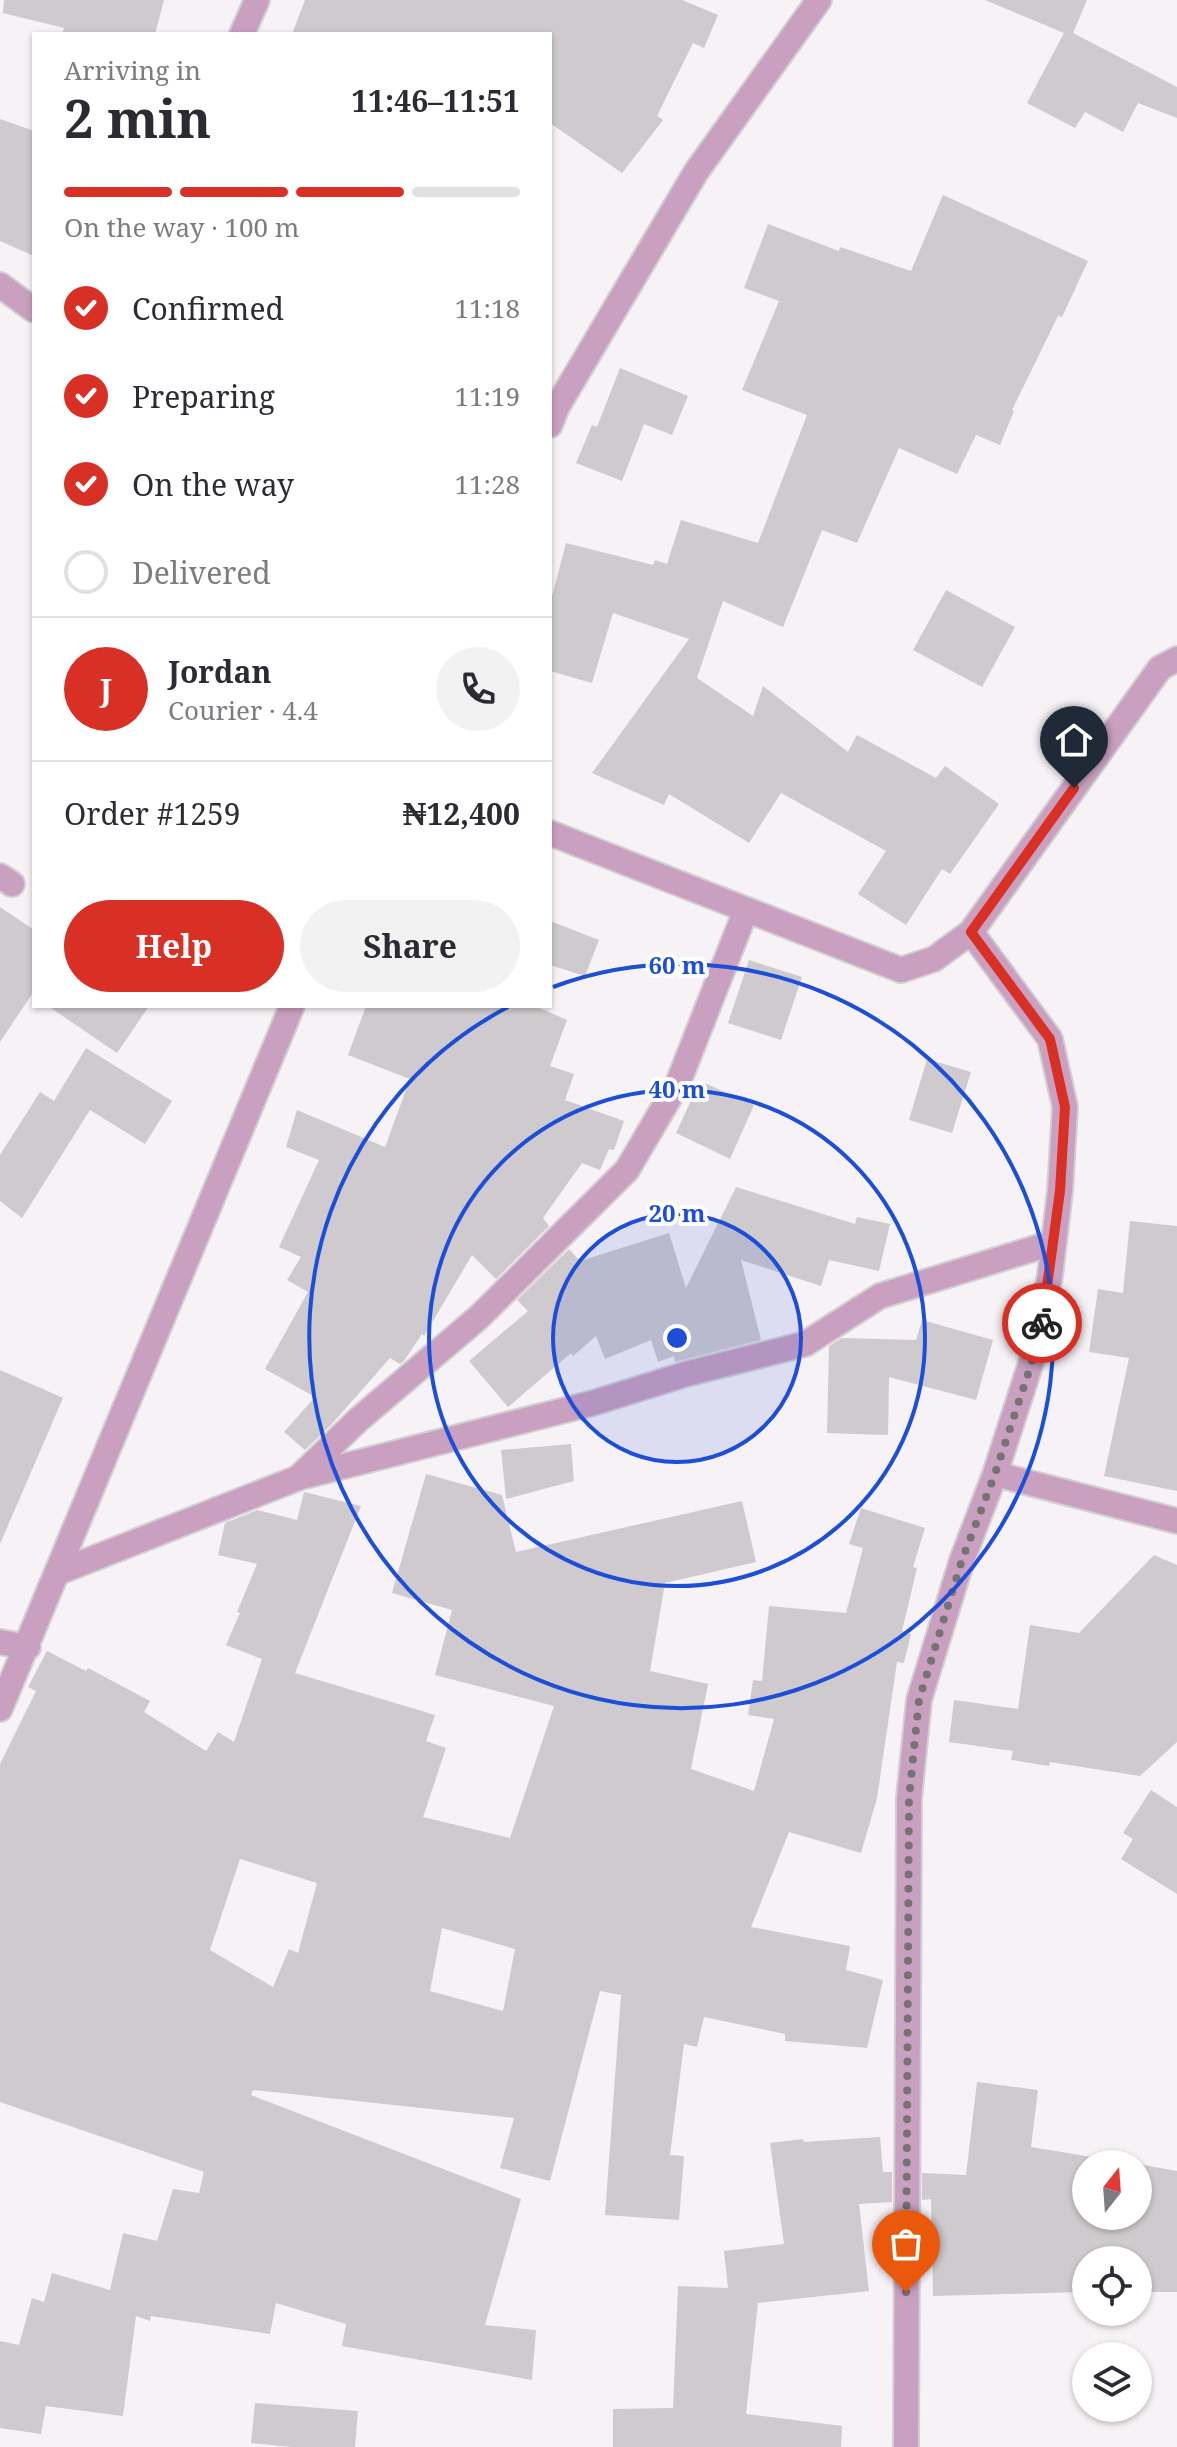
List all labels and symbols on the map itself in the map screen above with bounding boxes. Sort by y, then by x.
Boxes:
pin [1040,706,1108,788]
text: 60 m [648,948,706,981]
text: 40 m [648,1072,706,1105]
text: 20 m [648,1196,706,1229]
courier [1002,1283,1082,1363]
centre of rings [663,1324,691,1352]
north arrow [1072,2150,1152,2230]
pin [872,2210,940,2292]

